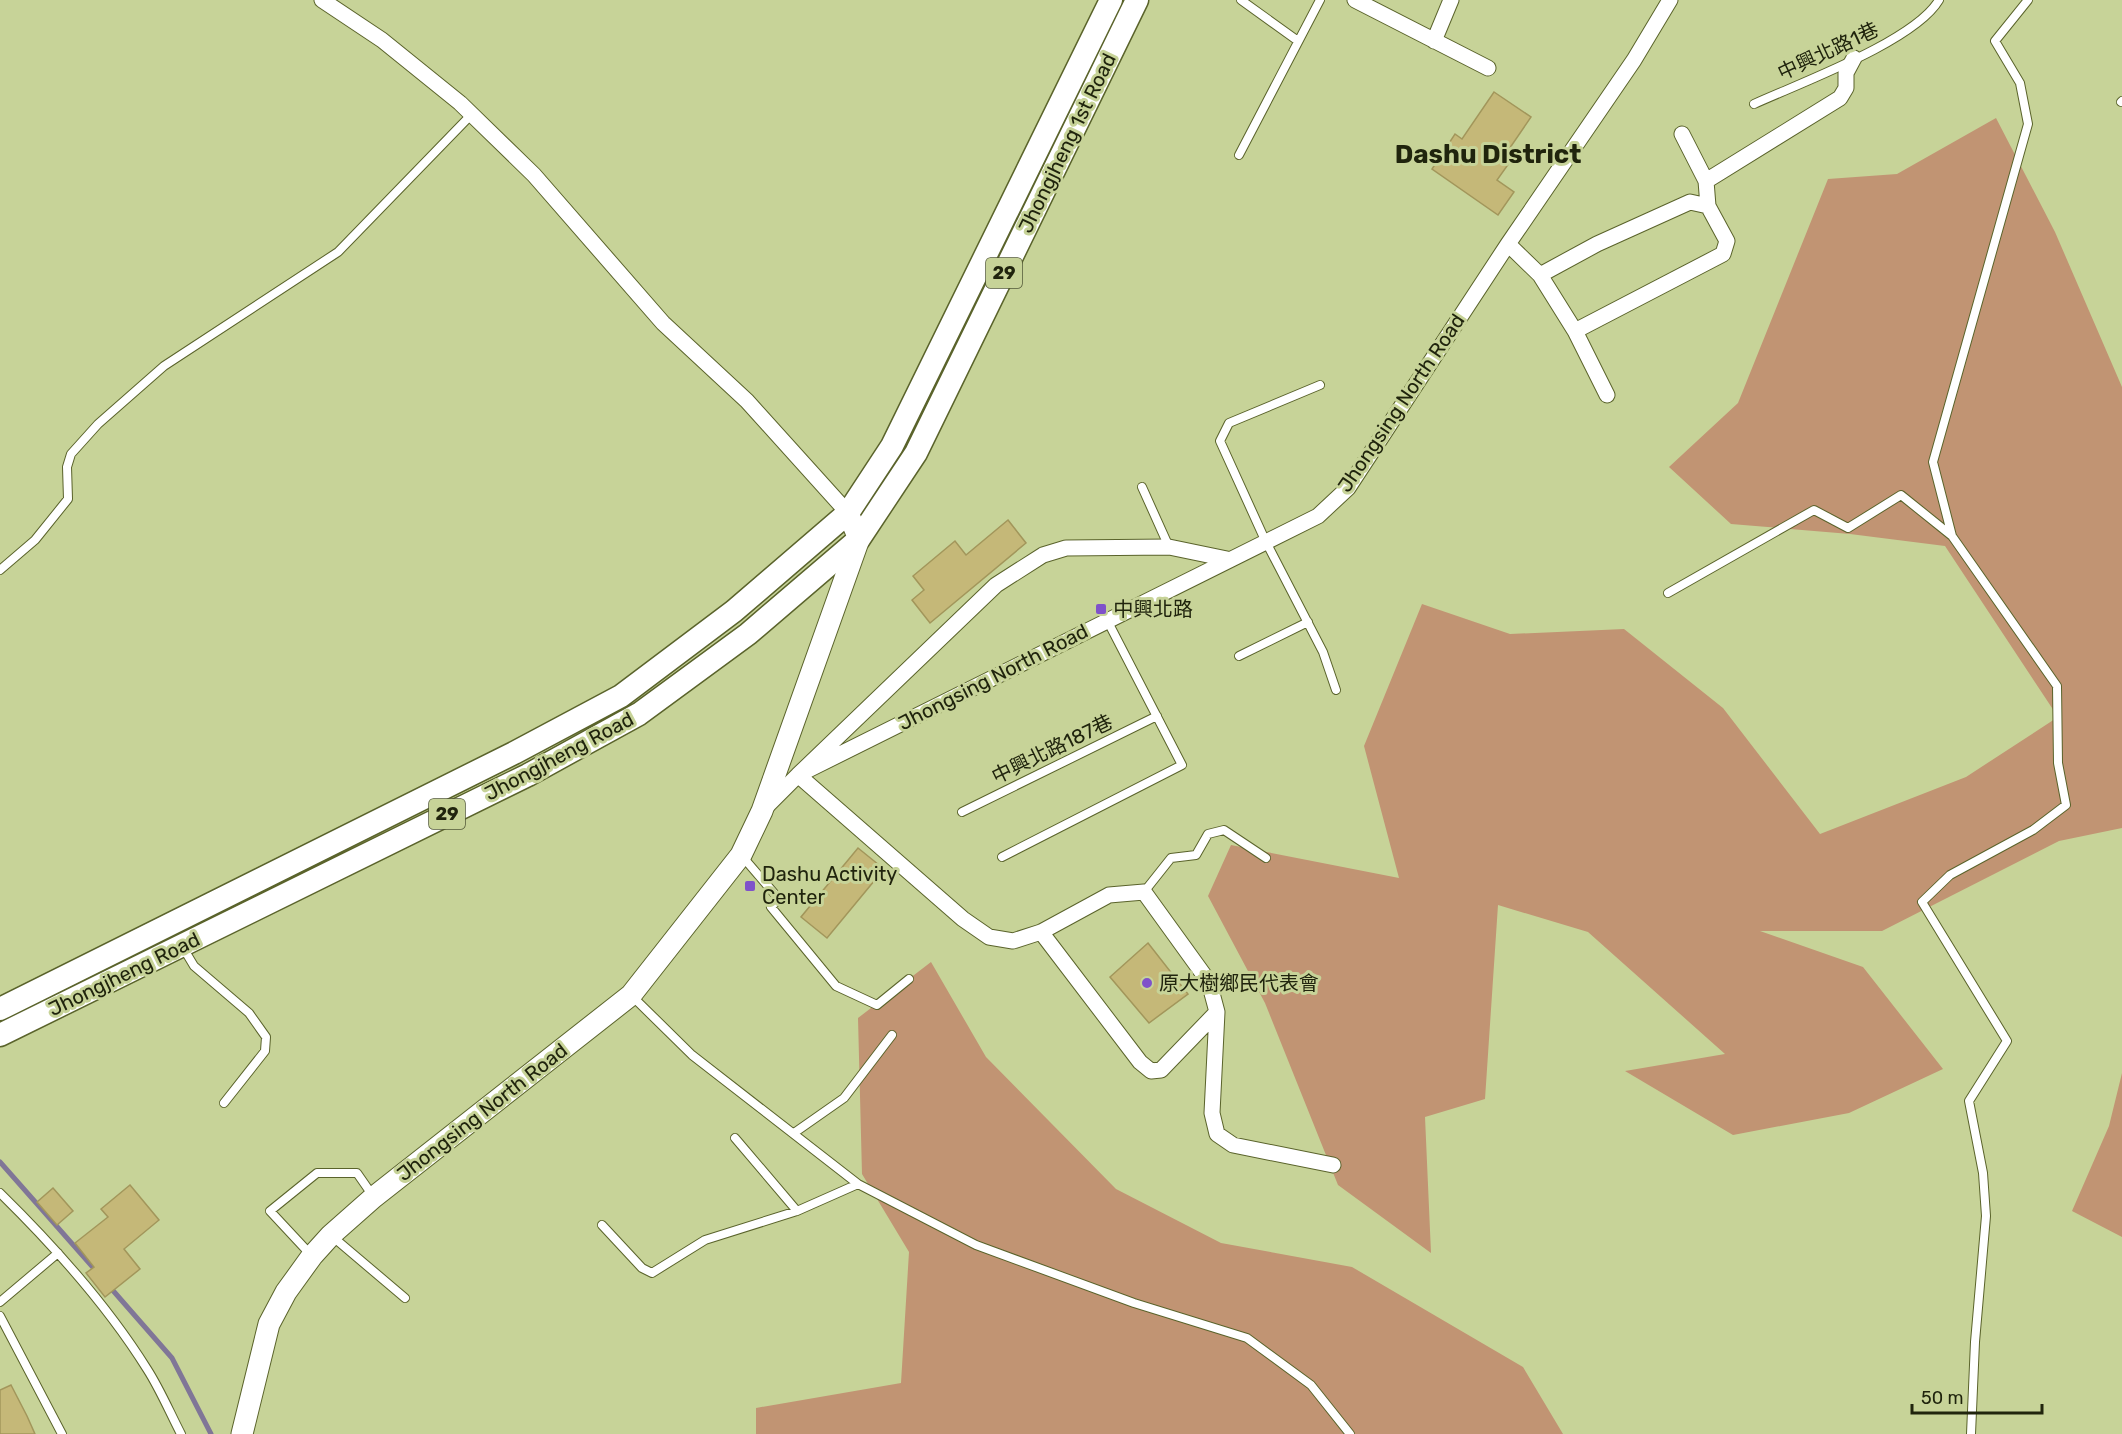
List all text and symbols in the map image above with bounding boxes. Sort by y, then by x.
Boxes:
street label: 中興北路1巷 [1774,17,1882,85]
street label: Jhongjheng 1st Road [1013,49,1121,237]
district label: Dashu District [1395,139,1581,170]
road number: 29 [986,258,1022,288]
street label: Jhongsing North Road [1332,309,1470,497]
place label: 中興北路 [1113,597,1193,621]
marker: 中興北路 [1094,602,1108,616]
street label: Jhongsing North Road [894,619,1092,735]
street label: Jhongjheng Road [480,707,638,805]
street label: 中興北路187巷 [988,709,1116,789]
road number: 29 [429,799,465,829]
place label: Dashu Activity Center [762,862,897,909]
marker: Dashu Activity Center [743,879,757,893]
street label: Jhongjheng Road [44,927,204,1021]
place label: 原大樹鄉民代表會 [1159,971,1319,995]
marker: 原大樹鄉民代表會 [1140,976,1154,990]
street label: Jhongsing North Road [392,1038,572,1186]
scale bar [1912,1377,2042,1415]
text: 50 m [1921,1387,1964,1409]

